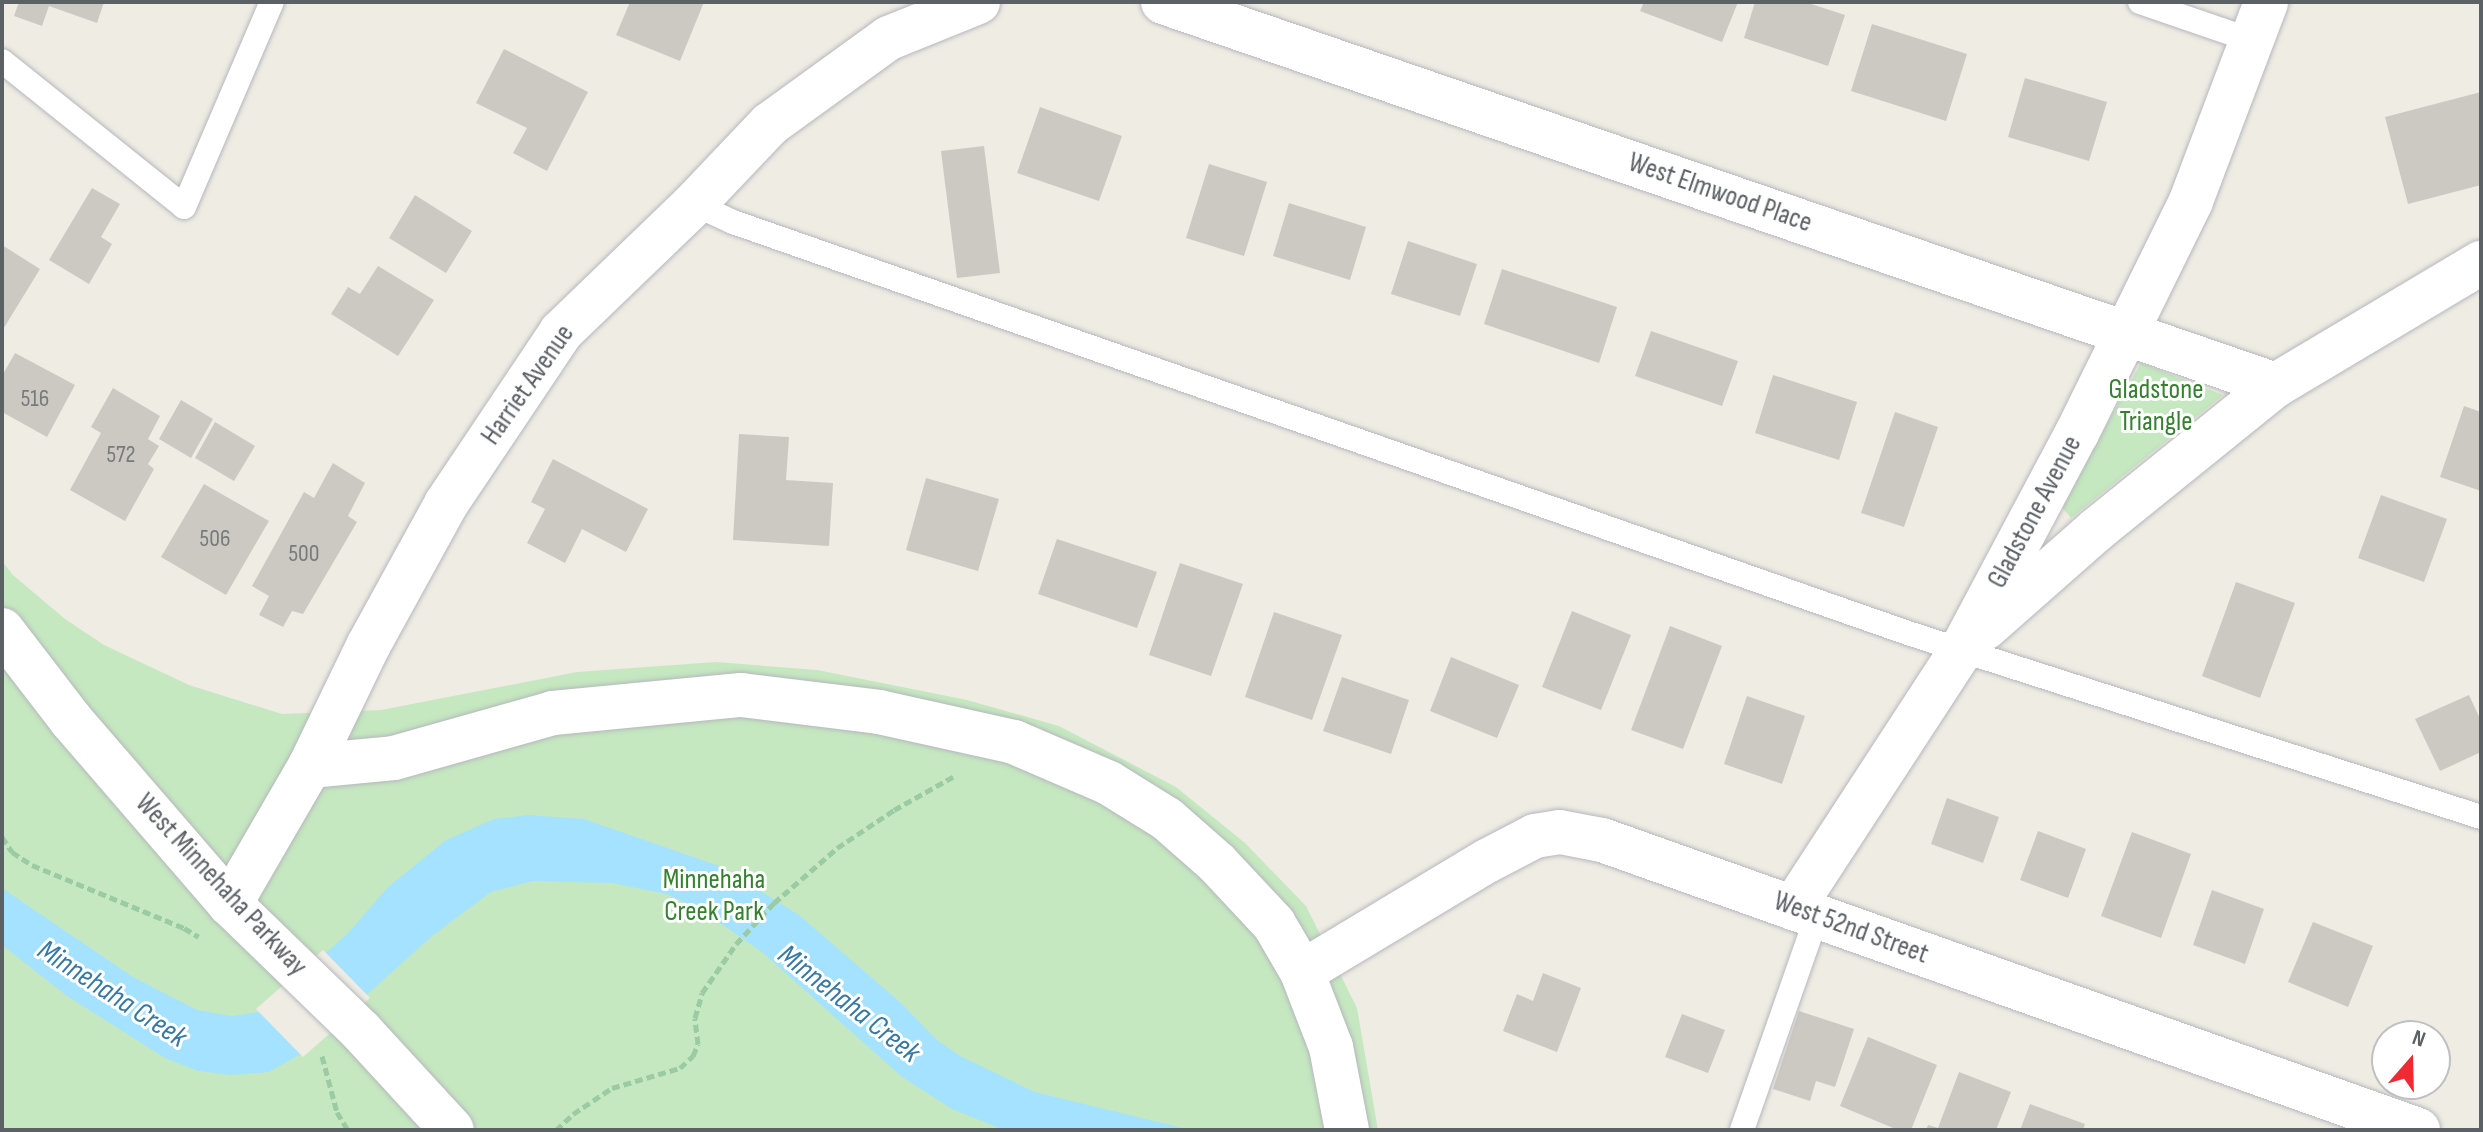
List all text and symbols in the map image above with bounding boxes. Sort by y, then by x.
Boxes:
street label: West Elmwood Place [1624,146,1816,240]
street label: Harriet Avenue [474,318,582,452]
park label: Gladstone Triangle [2109,373,2203,439]
house number: 516 [21,385,49,413]
street label: Gladstone Avenue [1981,430,2089,594]
house number: 572 [107,441,135,469]
house number: 506 [200,525,230,553]
house number: 500 [288,540,320,568]
street label: West Minnehaha Parkway [128,787,314,983]
park label: Minnehaha Creek Park [663,863,765,929]
street label: West 52nd Street [1769,885,1933,971]
water label: Minnehaha Creek [31,932,193,1056]
water label: Minnehaha Creek [771,937,927,1071]
north arrow [2371,1020,2451,1100]
text: N [2409,1024,2429,1054]

